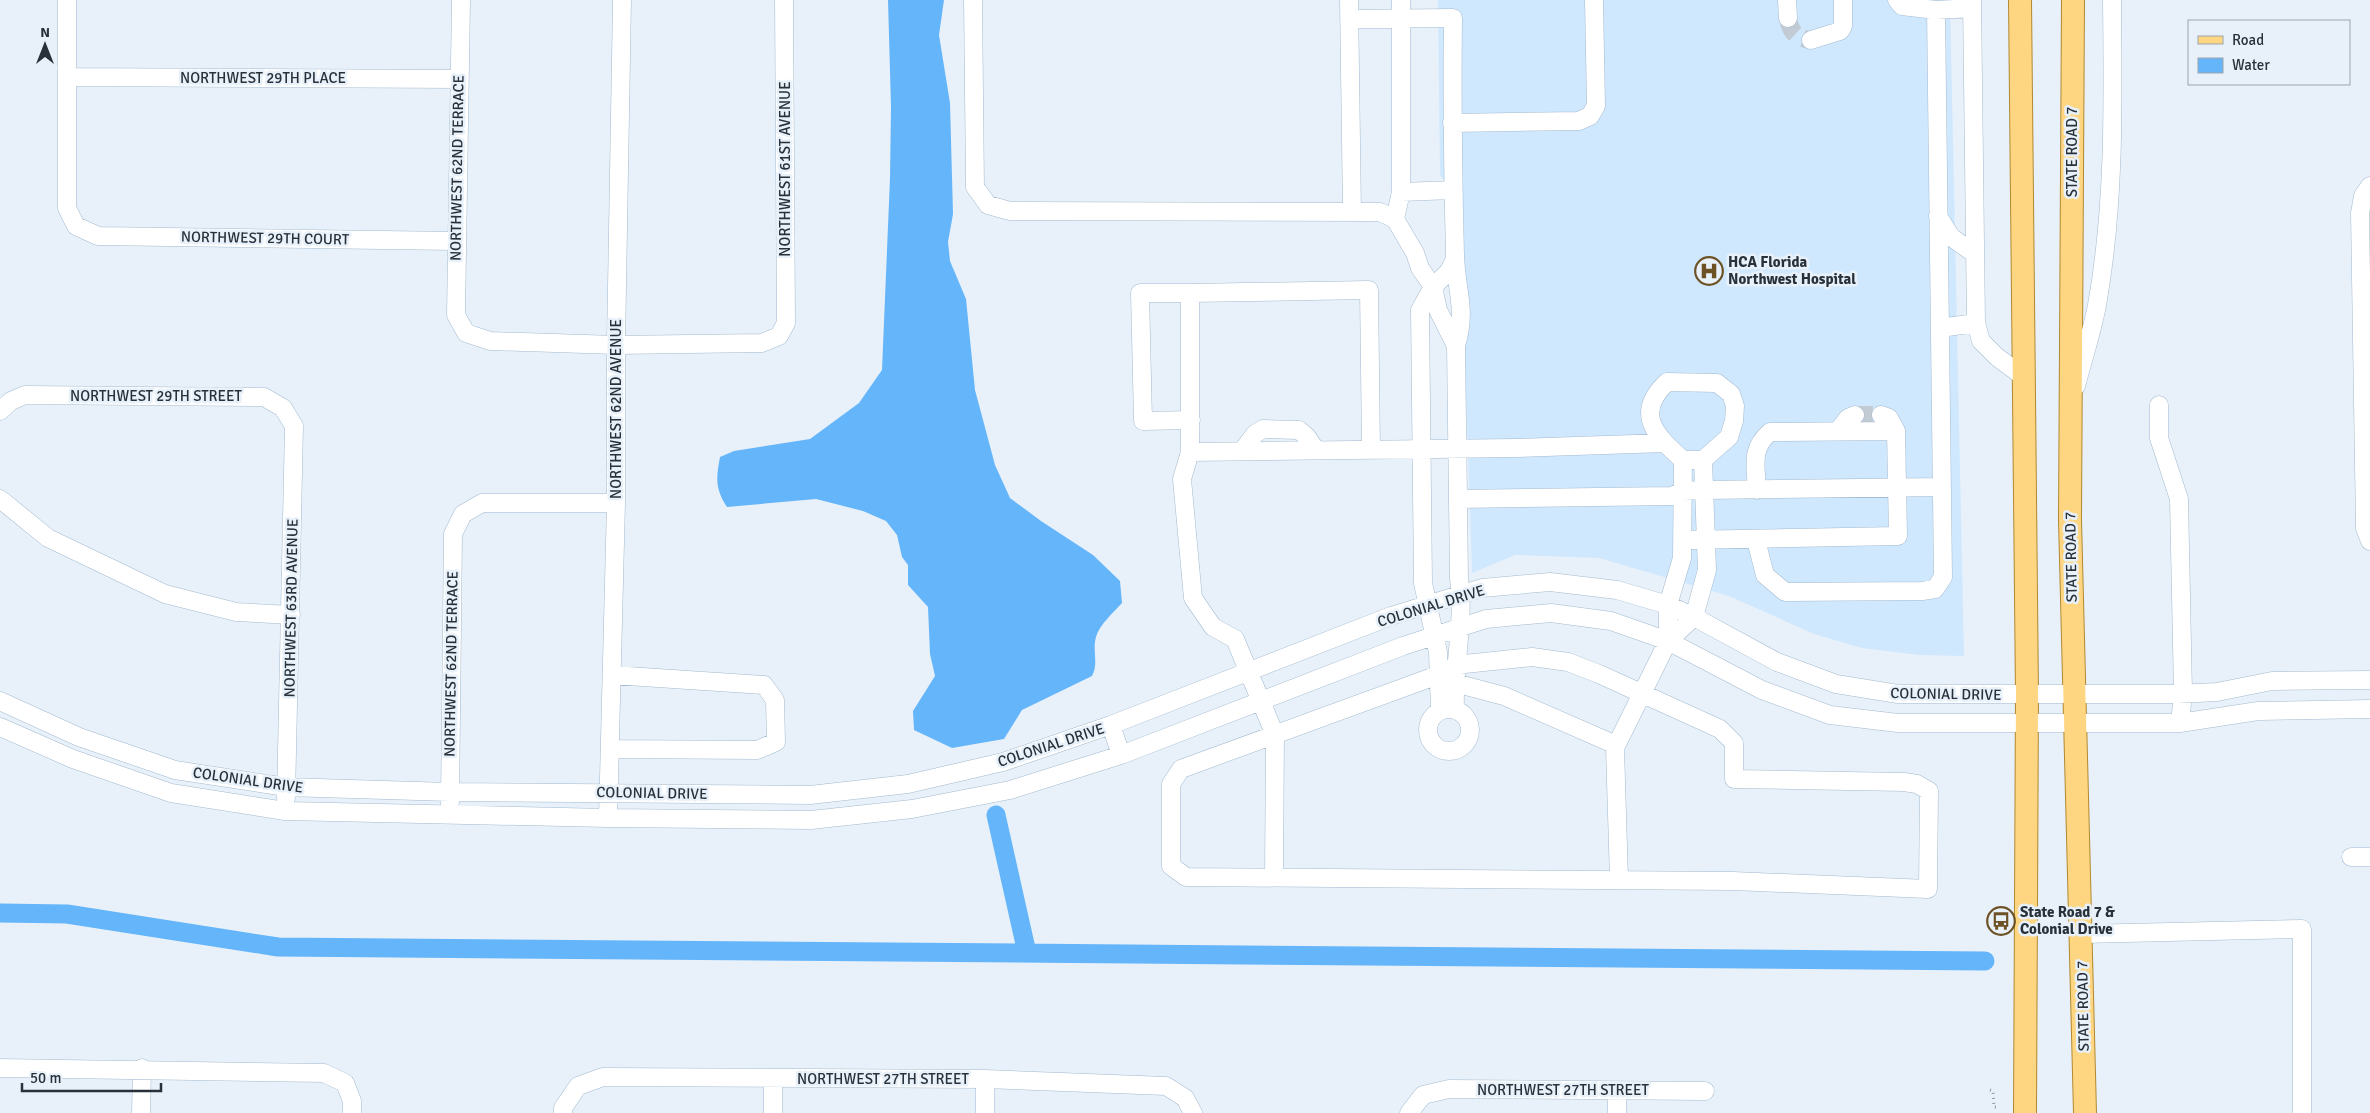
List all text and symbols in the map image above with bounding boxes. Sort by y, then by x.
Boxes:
north arrow [20,20,70,70]
legend [2188,20,2350,85]
text: N [40,24,50,41]
text: Road [2232,31,2264,49]
text: Water [2232,56,2270,74]
street label: NORTHWEST 29TH PLACE [180,69,346,87]
street label: NORTHWEST 62ND TERRACE [446,75,468,261]
street label: NORTHWEST 61ST AVENUE [776,81,794,257]
street label: STATE ROAD 7 [2063,107,2081,197]
street label: NORTHWEST 29TH COURT [181,228,350,248]
place label: HCA Florida Northwest Hospital [1728,253,1856,288]
hospital icon: HCA Florida Northwest Hospital [1694,256,1724,286]
street label: NORTHWEST 62ND AVENUE [607,319,625,499]
street label: NORTHWEST 29TH STREET [70,387,243,405]
street label: STATE ROAD 7 [2061,512,2081,602]
street label: NORTHWEST 63RD AVENUE [280,519,302,697]
street label: NORTHWEST 62ND TERRACE [440,571,462,757]
street label: COLONIAL DRIVE [1375,581,1487,631]
street label: COLONIAL DRIVE [1890,684,2002,704]
street label: COLONIAL DRIVE [995,719,1107,771]
street label: COLONIAL DRIVE [192,763,304,797]
street label: COLONIAL DRIVE [596,783,708,803]
place label: State Road 7 & Colonial Drive [2020,903,2115,938]
bus stop icon: State Road 7 & Colonial Drive [1986,906,2016,936]
street label: STATE ROAD 7 [2073,961,2093,1051]
scale bar [22,1060,161,1092]
text: 50 m [30,1069,61,1087]
street label: NORTHWEST 27TH STREET [797,1070,970,1088]
street label: NORTHWEST 27TH STREET [1477,1081,1650,1099]

